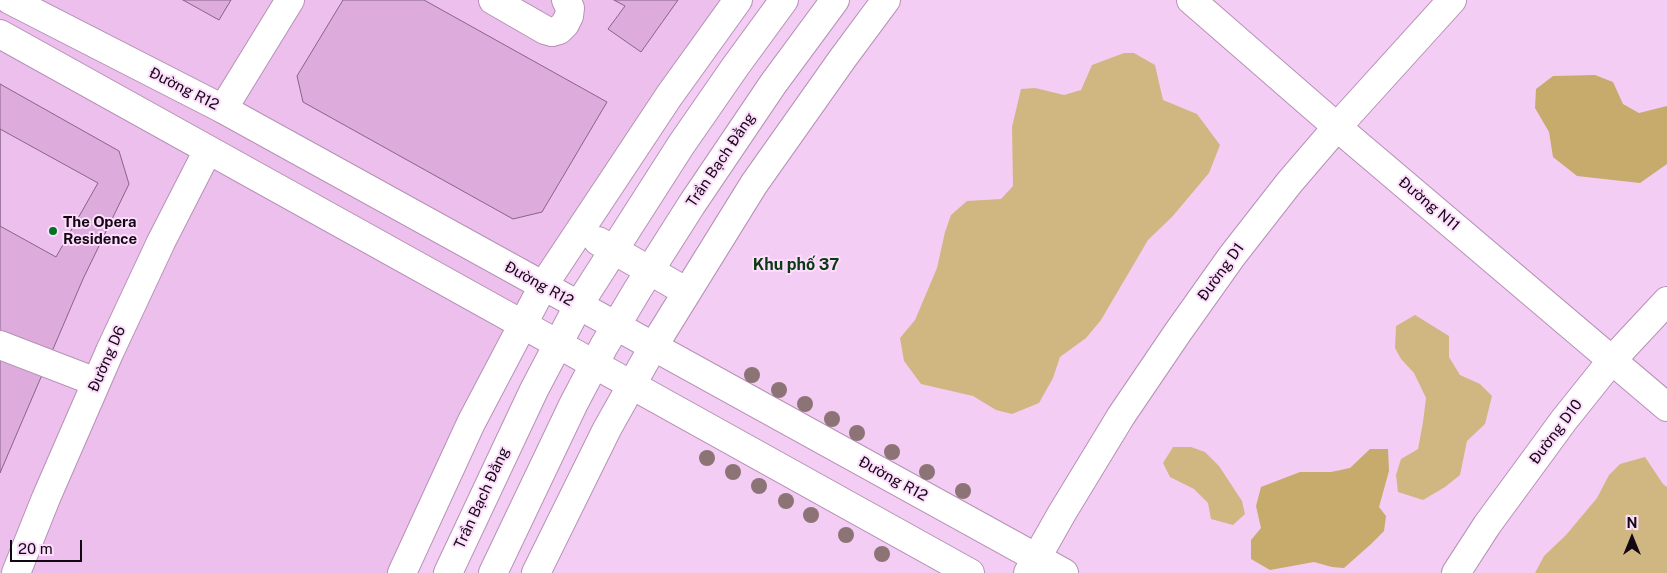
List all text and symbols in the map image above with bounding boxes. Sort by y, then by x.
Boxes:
street label: Đường R12 [146,64,222,114]
street label: Trần Bạch Đằng [683,109,759,211]
street label: Đường N11 [1395,173,1463,235]
place label: The Opera Residence [63,213,137,248]
marker: The Opera Residence [47,225,59,237]
street label: Đường D1 [1194,240,1248,304]
district label: Khu phố 37 [753,255,839,275]
street label: Đường R12 [501,258,577,310]
street label: Đường D6 [84,323,130,395]
street label: Đường D10 [1526,396,1586,468]
street label: Trần Bạch Đằng [451,444,513,552]
street label: Đường R12 [855,453,931,505]
north arrow [1607,513,1657,563]
text: N [1627,515,1637,531]
scale bar [12,530,85,562]
text: 20 m [18,540,53,557]

